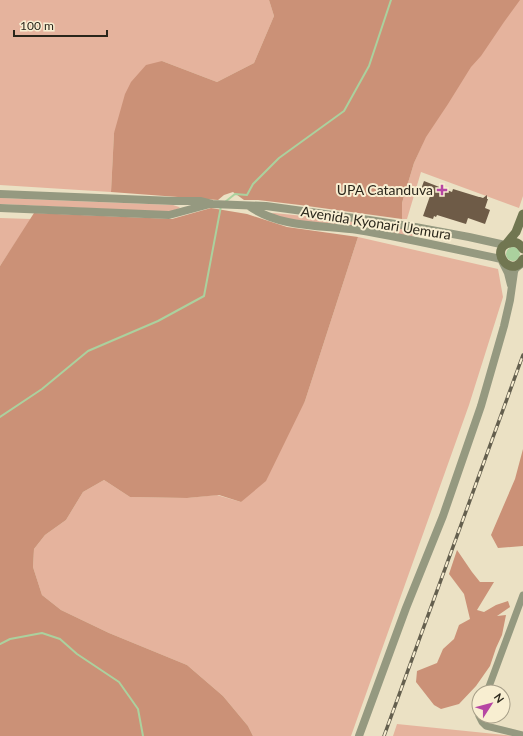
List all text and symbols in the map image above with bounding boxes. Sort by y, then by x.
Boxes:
scale bar [14,12,107,38]
text: 100 m [20,18,54,33]
place label: UPA Catanduva [337,181,433,198]
marker: UPA Catanduva [436,184,448,196]
street label: Avenida Kyonari Uemura [300,202,452,243]
north arrow [471,684,511,724]
text: N [492,691,507,705]

